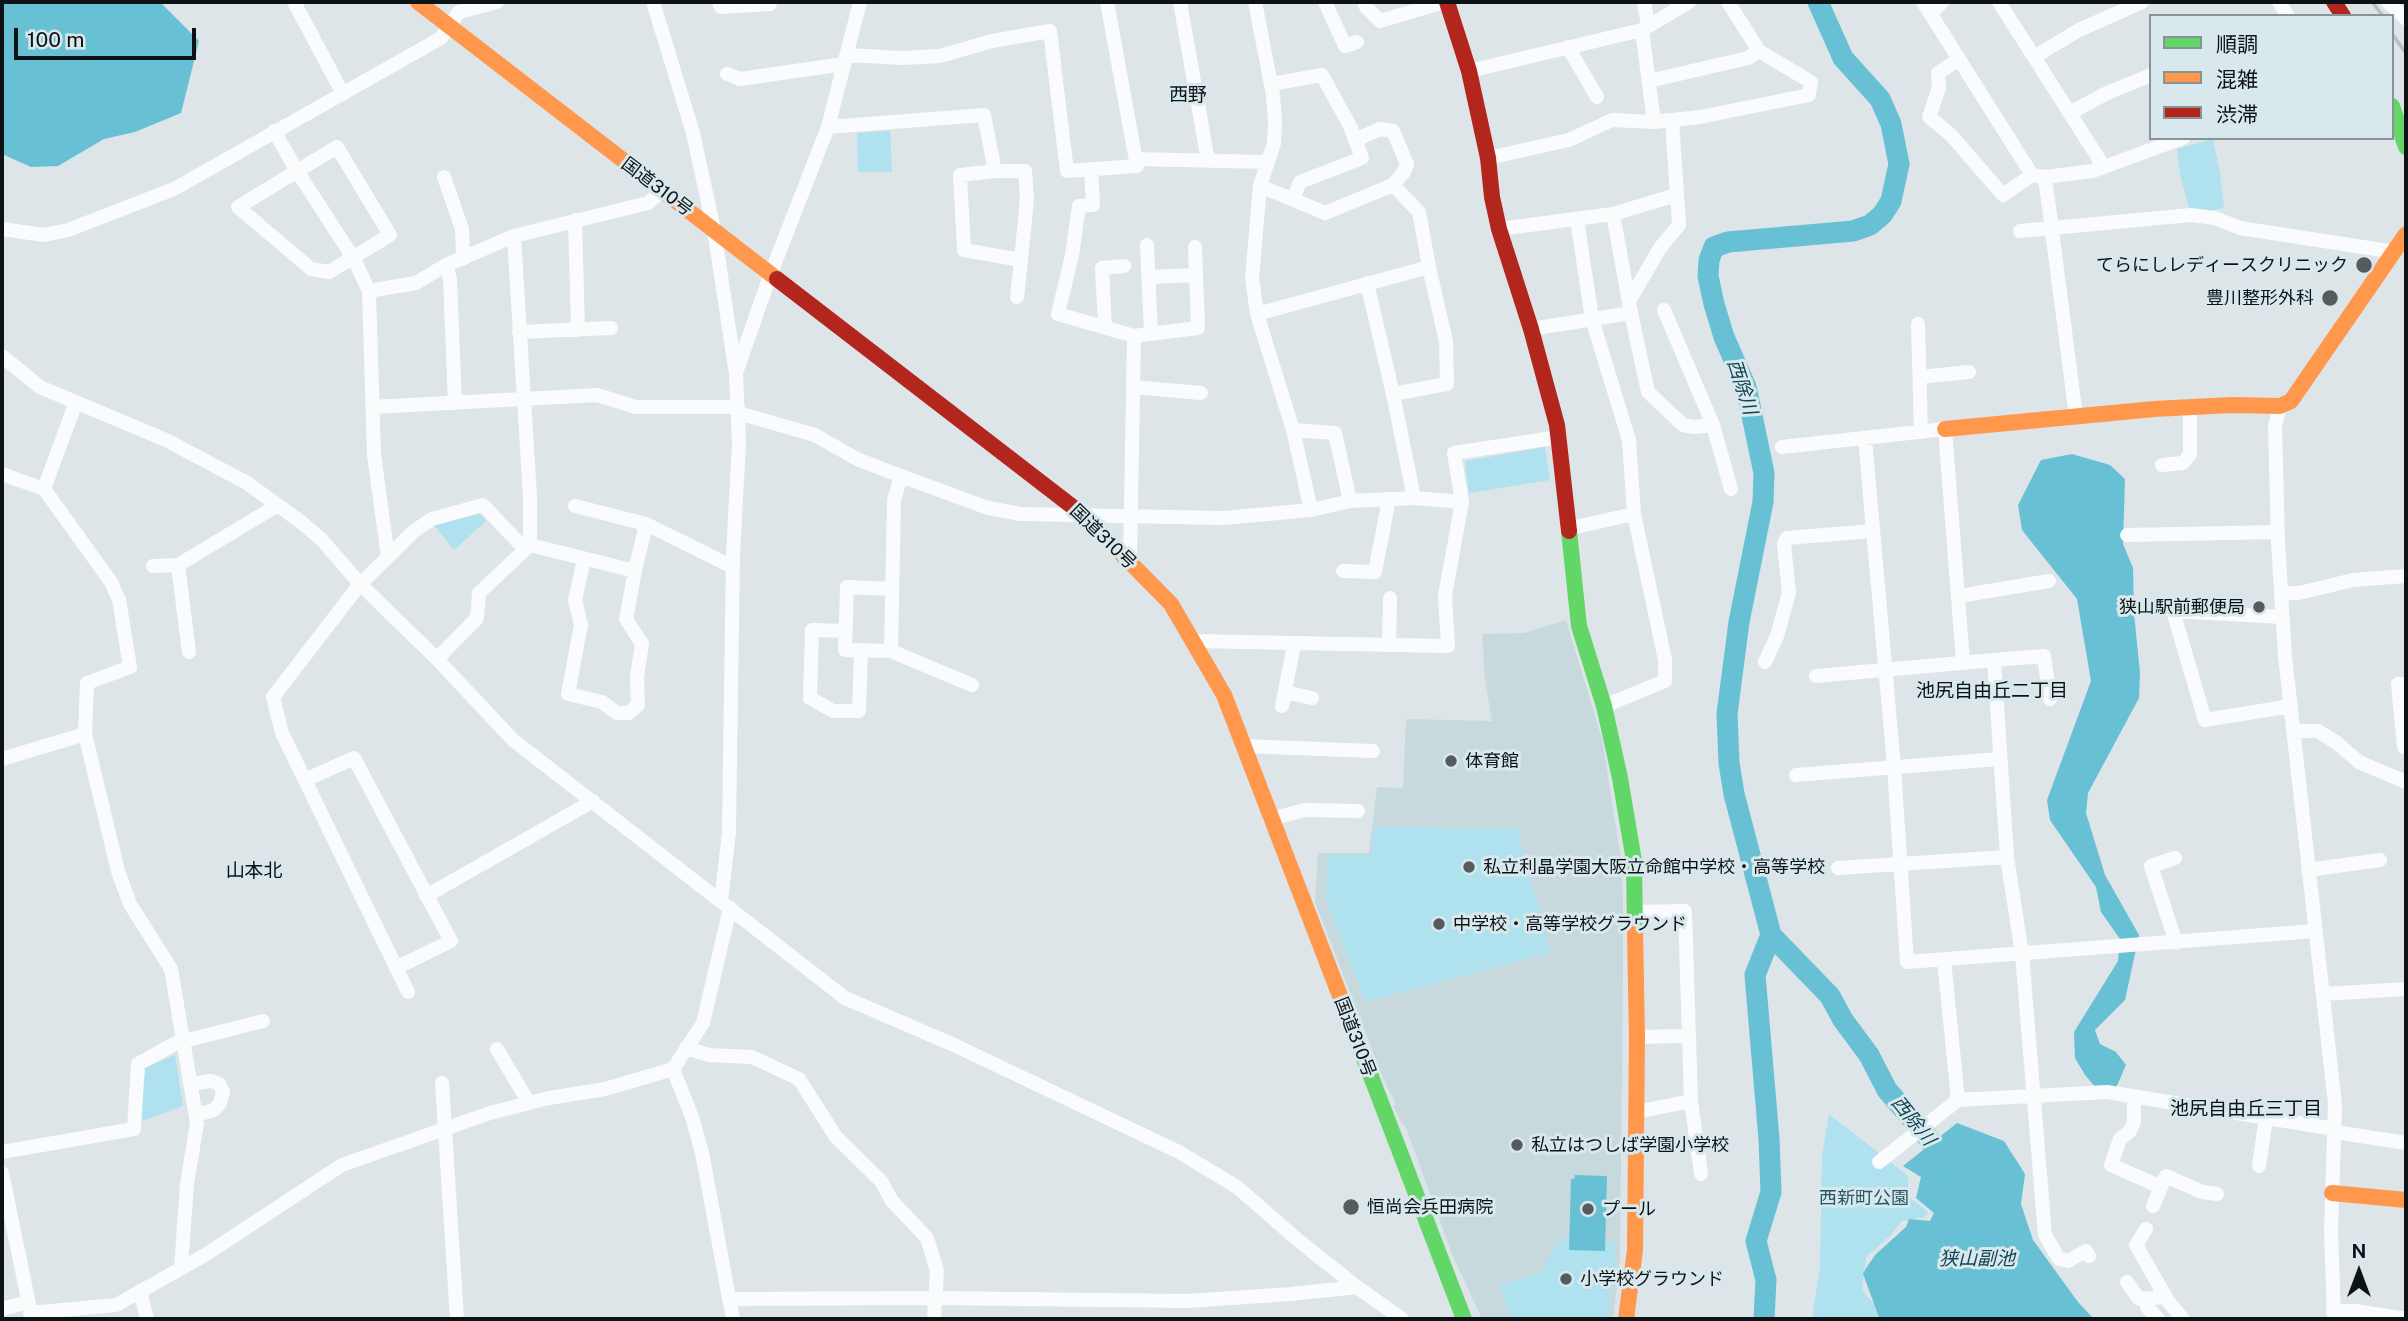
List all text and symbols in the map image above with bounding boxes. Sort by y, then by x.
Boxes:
scale bar [18,14,200,58]
legend [2149,14,2394,140]
text: 100 m [27,27,84,52]
text: 順調 [2216,32,2258,57]
text: 混雑 [2216,67,2258,92]
district label: 西野 [1169,84,1207,106]
text: 渋滞 [2216,102,2258,127]
street label: 国道310号 [617,153,697,221]
place label: てらにしレディースクリニック [2096,254,2348,276]
marker: てらにしレディースクリニック [2354,255,2374,275]
place label: 豊川整形外科 [2206,287,2314,309]
marker: 豊川整形外科 [2320,288,2340,308]
water label: 西除川 [1722,356,1762,418]
street label: 国道310号 [1065,500,1141,574]
place label: 狭山駅前郵便局 [2119,596,2245,618]
marker: 狭山駅前郵便局 [2251,599,2267,615]
district label: 池尻自由丘二丁目 [1916,680,2068,702]
place label: 体育館 [1465,750,1519,772]
marker: 体育館 [1443,753,1459,769]
place label: 私立利晶学園大阪立命館中学校・高等学校 [1483,856,1825,878]
marker: 私立利晶学園大阪立命館中学校・高等学校 [1461,859,1477,875]
district label: 山本北 [226,860,282,882]
place label: 中学校・高等学校グラウンド [1453,913,1687,935]
marker: 中学校・高等学校グラウンド [1431,916,1447,932]
street label: 国道310号 [1330,994,1380,1080]
water label: 西除川 [1886,1092,1940,1150]
district label: 池尻自由丘三丁目 [2170,1098,2322,1120]
place label: 私立はつしば学園小学校 [1531,1134,1729,1156]
marker: 私立はつしば学園小学校 [1509,1137,1525,1153]
park label: 西新町公園 [1819,1187,1909,1209]
place label: 恒尚会兵田病院 [1367,1196,1493,1218]
marker: 恒尚会兵田病院 [1341,1197,1361,1217]
place label: プール [1602,1198,1656,1220]
marker: プール [1580,1201,1596,1217]
north arrow [2324,1237,2394,1307]
text: N [2352,1240,2366,1262]
water label: 狭山副池 [1939,1248,2015,1270]
place label: 小学校グラウンド [1580,1268,1724,1290]
marker: 小学校グラウンド [1558,1271,1574,1287]

